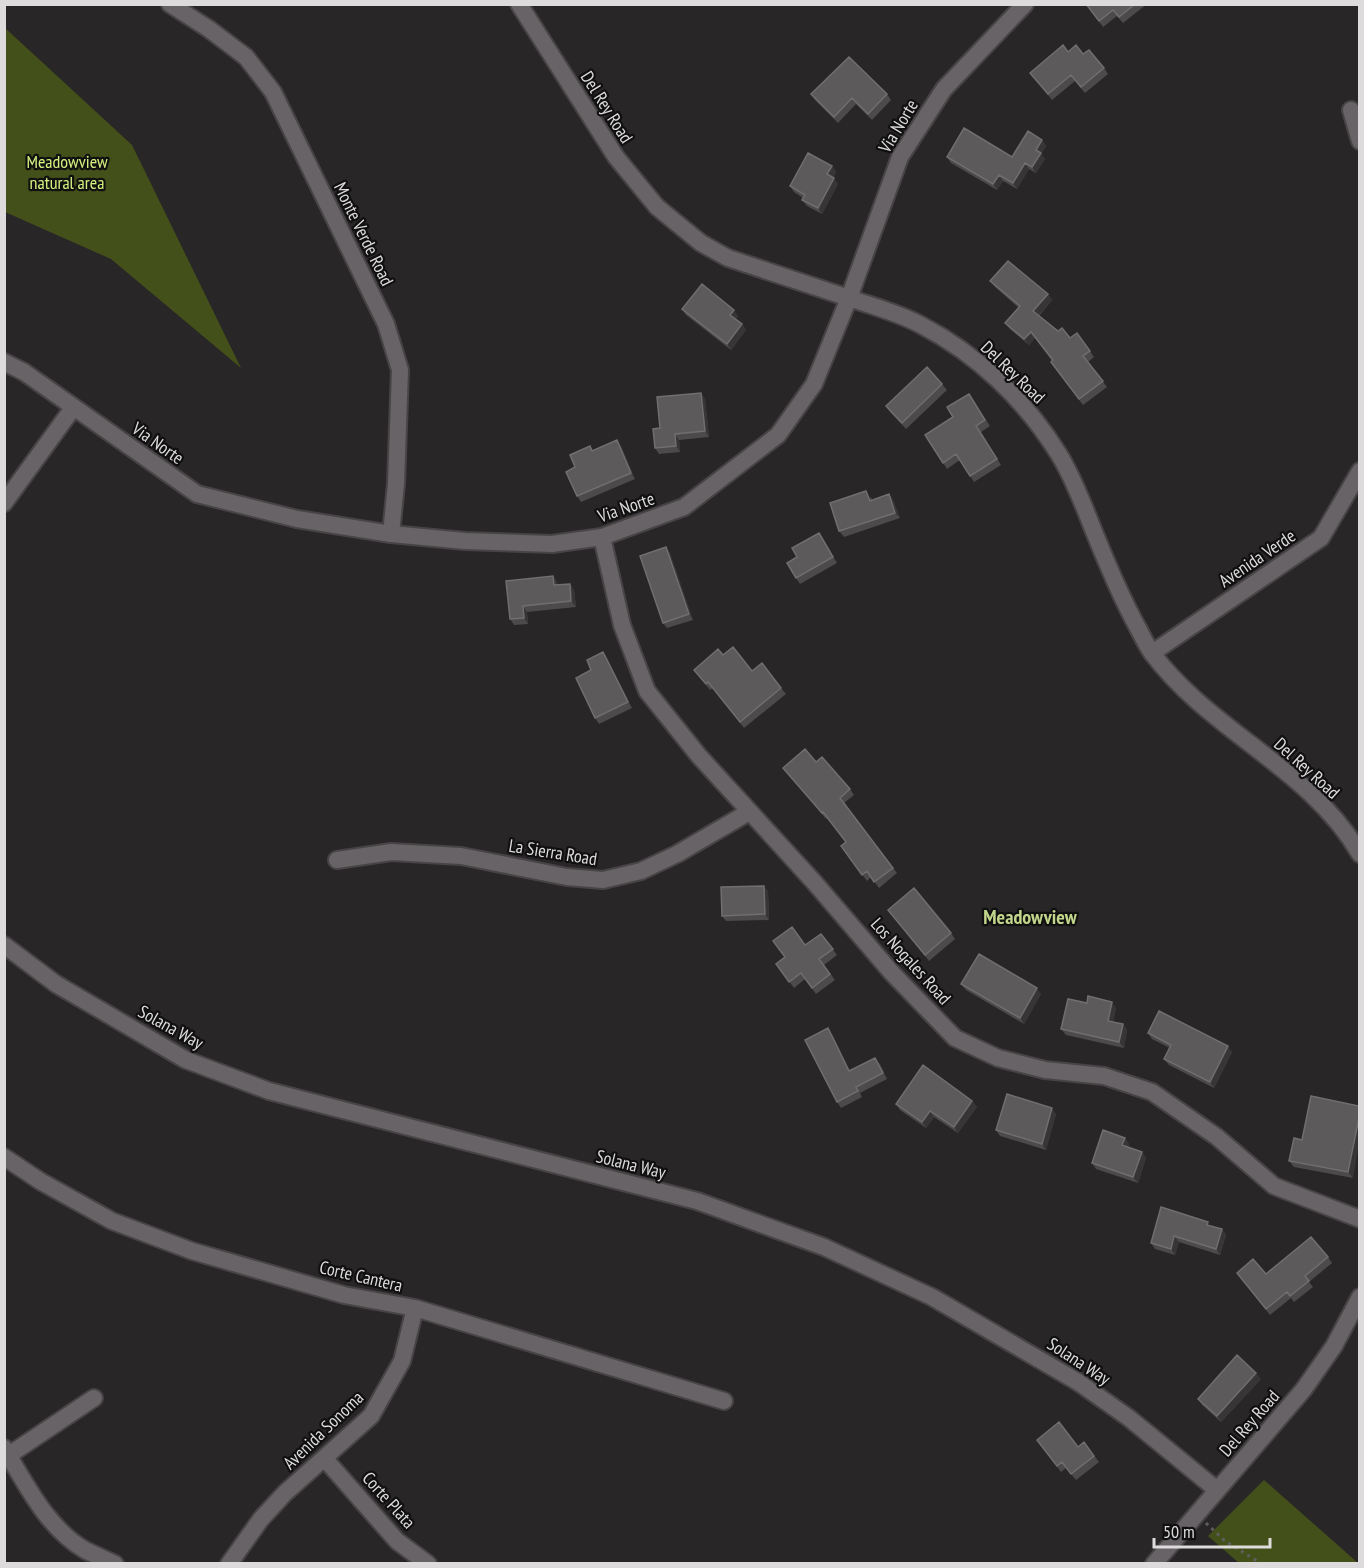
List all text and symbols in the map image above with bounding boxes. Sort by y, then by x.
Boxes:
street label: Del Rey Road [576,67,638,147]
street label: Via Norte [873,95,923,158]
park label: Meadowview natural area [26,150,108,194]
street label: Monte Verde Road [329,178,399,290]
street label: Del Rey Road [976,336,1050,408]
street label: Via Norte [127,416,188,469]
street label: Via Norte [594,487,657,528]
street label: Avenida Verde [1214,524,1300,592]
street label: Del Rey Road [1269,732,1345,804]
street label: La Sierra Road [507,834,599,870]
district label: Meadowview [983,904,1078,930]
street label: Los Nogales Road [866,913,956,1009]
street label: Solana Way [134,1000,208,1054]
street label: Solana Way [594,1144,668,1184]
street label: Corte Cantera [317,1255,405,1297]
street label: Solana Way [1043,1332,1115,1390]
street label: Del Rey Road [1214,1385,1284,1461]
street label: Avenida Sonoma [278,1386,368,1474]
street label: Corte Plata [357,1467,421,1533]
scale bar [1154,1511,1270,1549]
text: 50 m [1163,1520,1195,1543]

